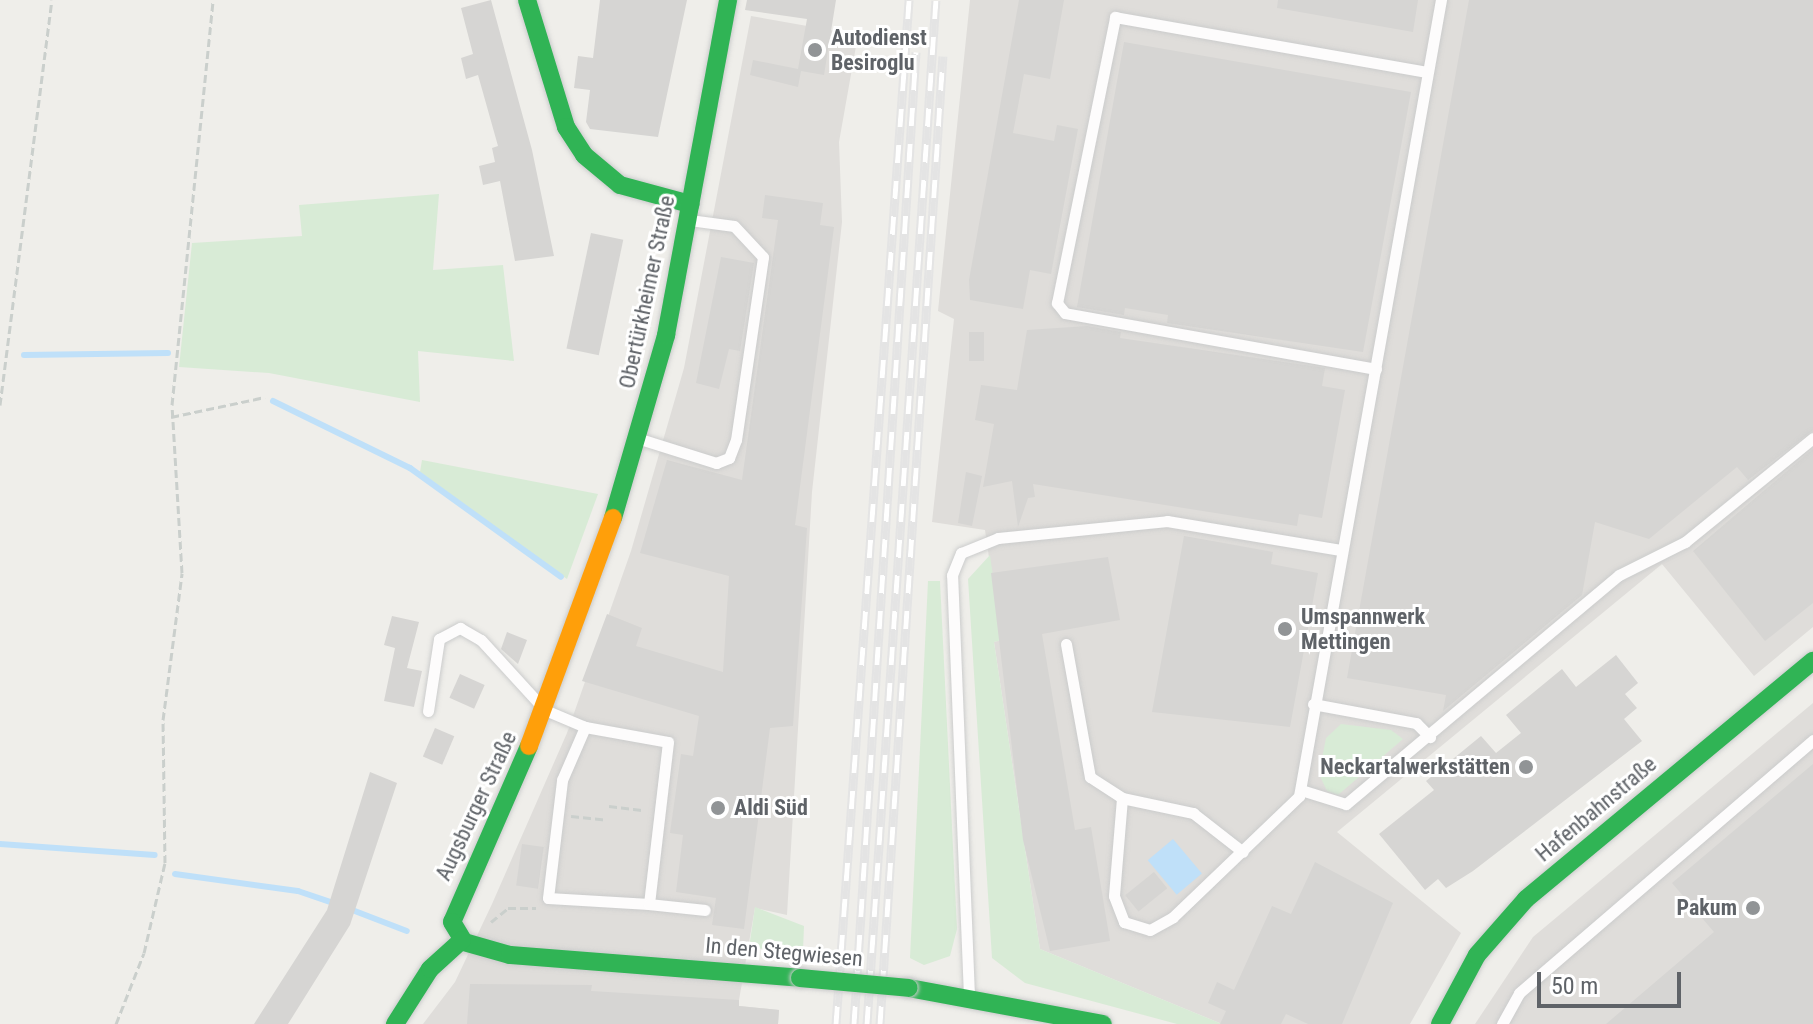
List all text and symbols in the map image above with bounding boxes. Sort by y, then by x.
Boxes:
place label: Autodienst Besiroglu [831,24,927,76]
marker: Autodienst Besiroglu [806,41,824,59]
street label: Obertürkheimer Straße [614,193,680,391]
place label: Umspannwerk Mettingen [1301,603,1425,654]
marker: Umspannwerk Mettingen [1276,620,1294,638]
street label: Augsburger Straße [430,727,522,885]
street label: Hafenbahnstraße [1530,751,1662,867]
place label: Neckartalwerkstätten [1320,754,1510,780]
marker: Neckartalwerkstätten [1517,758,1535,776]
place label: Aldi Süd [734,795,808,821]
marker: Aldi Süd [709,799,727,817]
place label: Pakum [1677,895,1737,921]
marker: Pakum [1744,899,1762,917]
street label: In den Stegwiesen [704,932,864,972]
scale bar [1541,956,1685,1006]
text: 50 m [1551,972,1598,1000]

